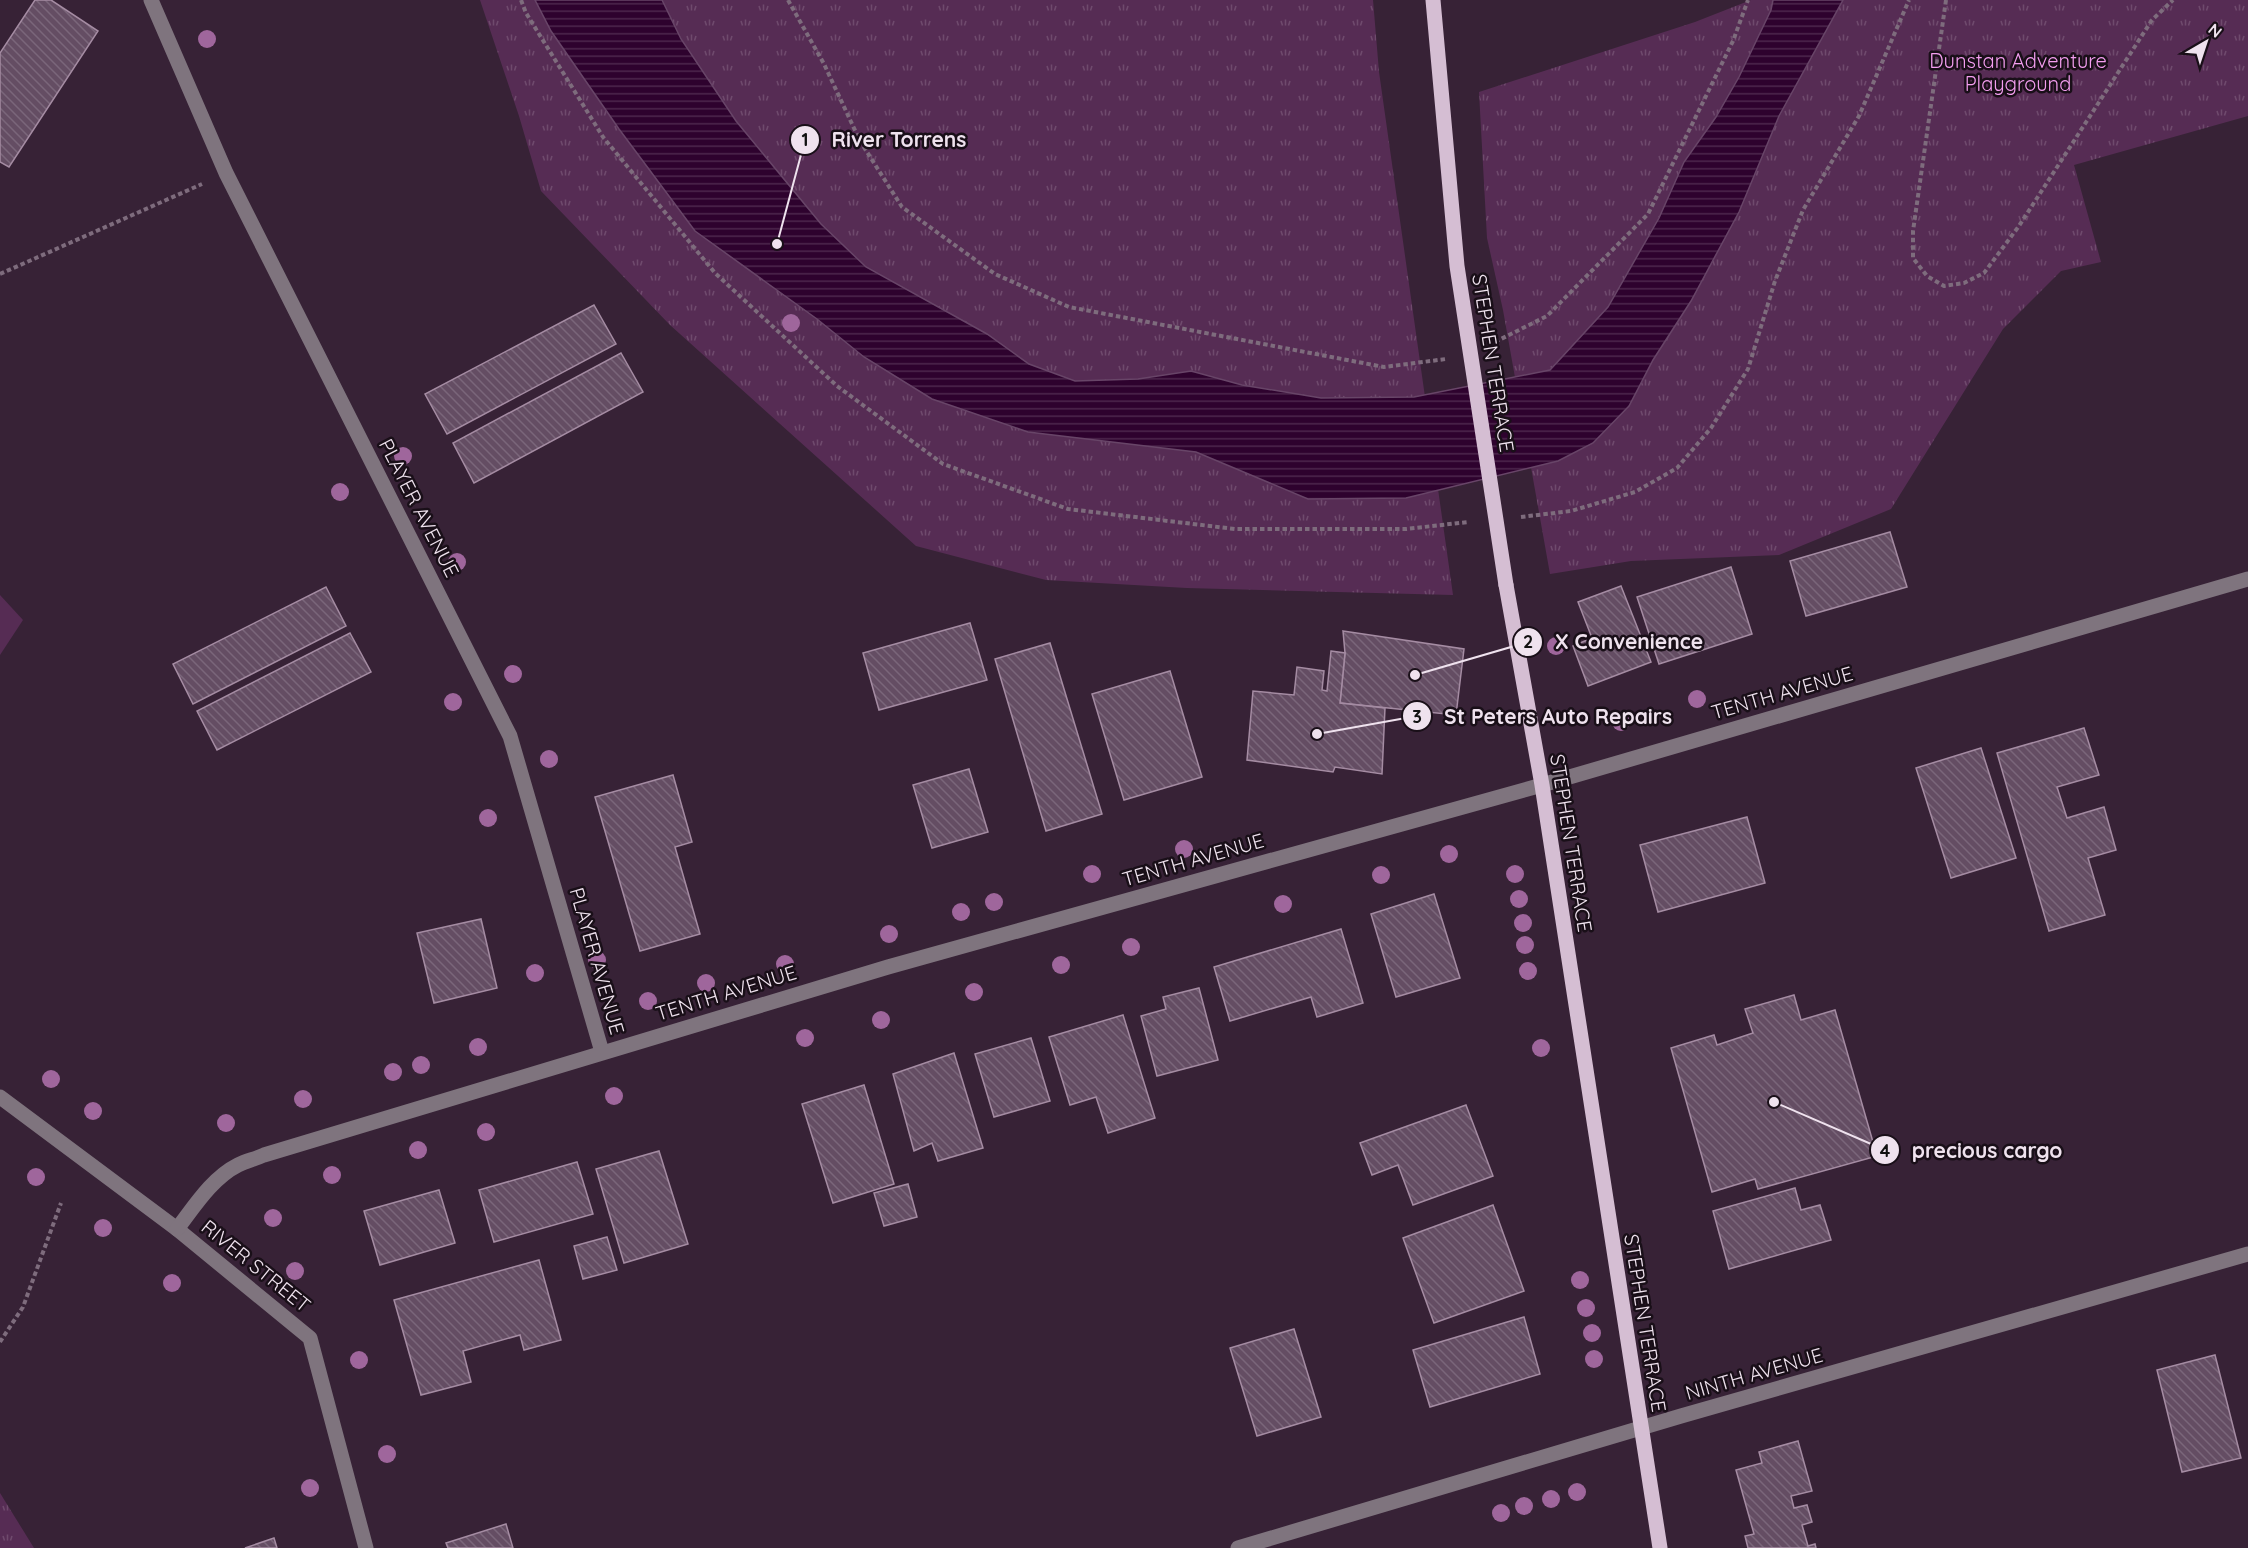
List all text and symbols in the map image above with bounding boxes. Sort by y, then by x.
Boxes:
north arrow [2176,12,2236,72]
text: N [2205,19,2226,42]
park label: Dunstan Adventure Playground [1929,48,2107,96]
callout: River Torrens [790,120,979,159]
text: River Torrens [832,126,967,152]
text: 1 [801,128,809,151]
street label: STEPHEN TERRACE [1467,272,1520,454]
street label: PLAYER AVENUE [374,434,465,581]
callout: X Convenience [1513,622,1715,661]
text: X Convenience [1555,628,1703,654]
text: 2 [1523,630,1533,653]
street label: TENTH AVENUE [1708,660,1855,725]
callout: St Peters Auto Repairs [1402,697,1684,736]
text: St Peters Auto Repairs [1444,703,1672,729]
text: 3 [1412,705,1422,728]
street label: STEPHEN TERRACE [1545,752,1598,934]
street label: TENTH AVENUE [1119,827,1266,892]
street label: PLAYER AVENUE [565,884,630,1037]
street label: TENTH AVENUE [652,959,799,1026]
callout: precious cargo [1870,1131,2074,1170]
text: precious cargo [1912,1137,2062,1163]
text: 4 [1880,1139,1891,1162]
street label: RIVER STREET [197,1214,316,1317]
street label: STEPHEN TERRACE [1619,1232,1672,1414]
street label: NINTH AVENUE [1682,1342,1826,1405]

